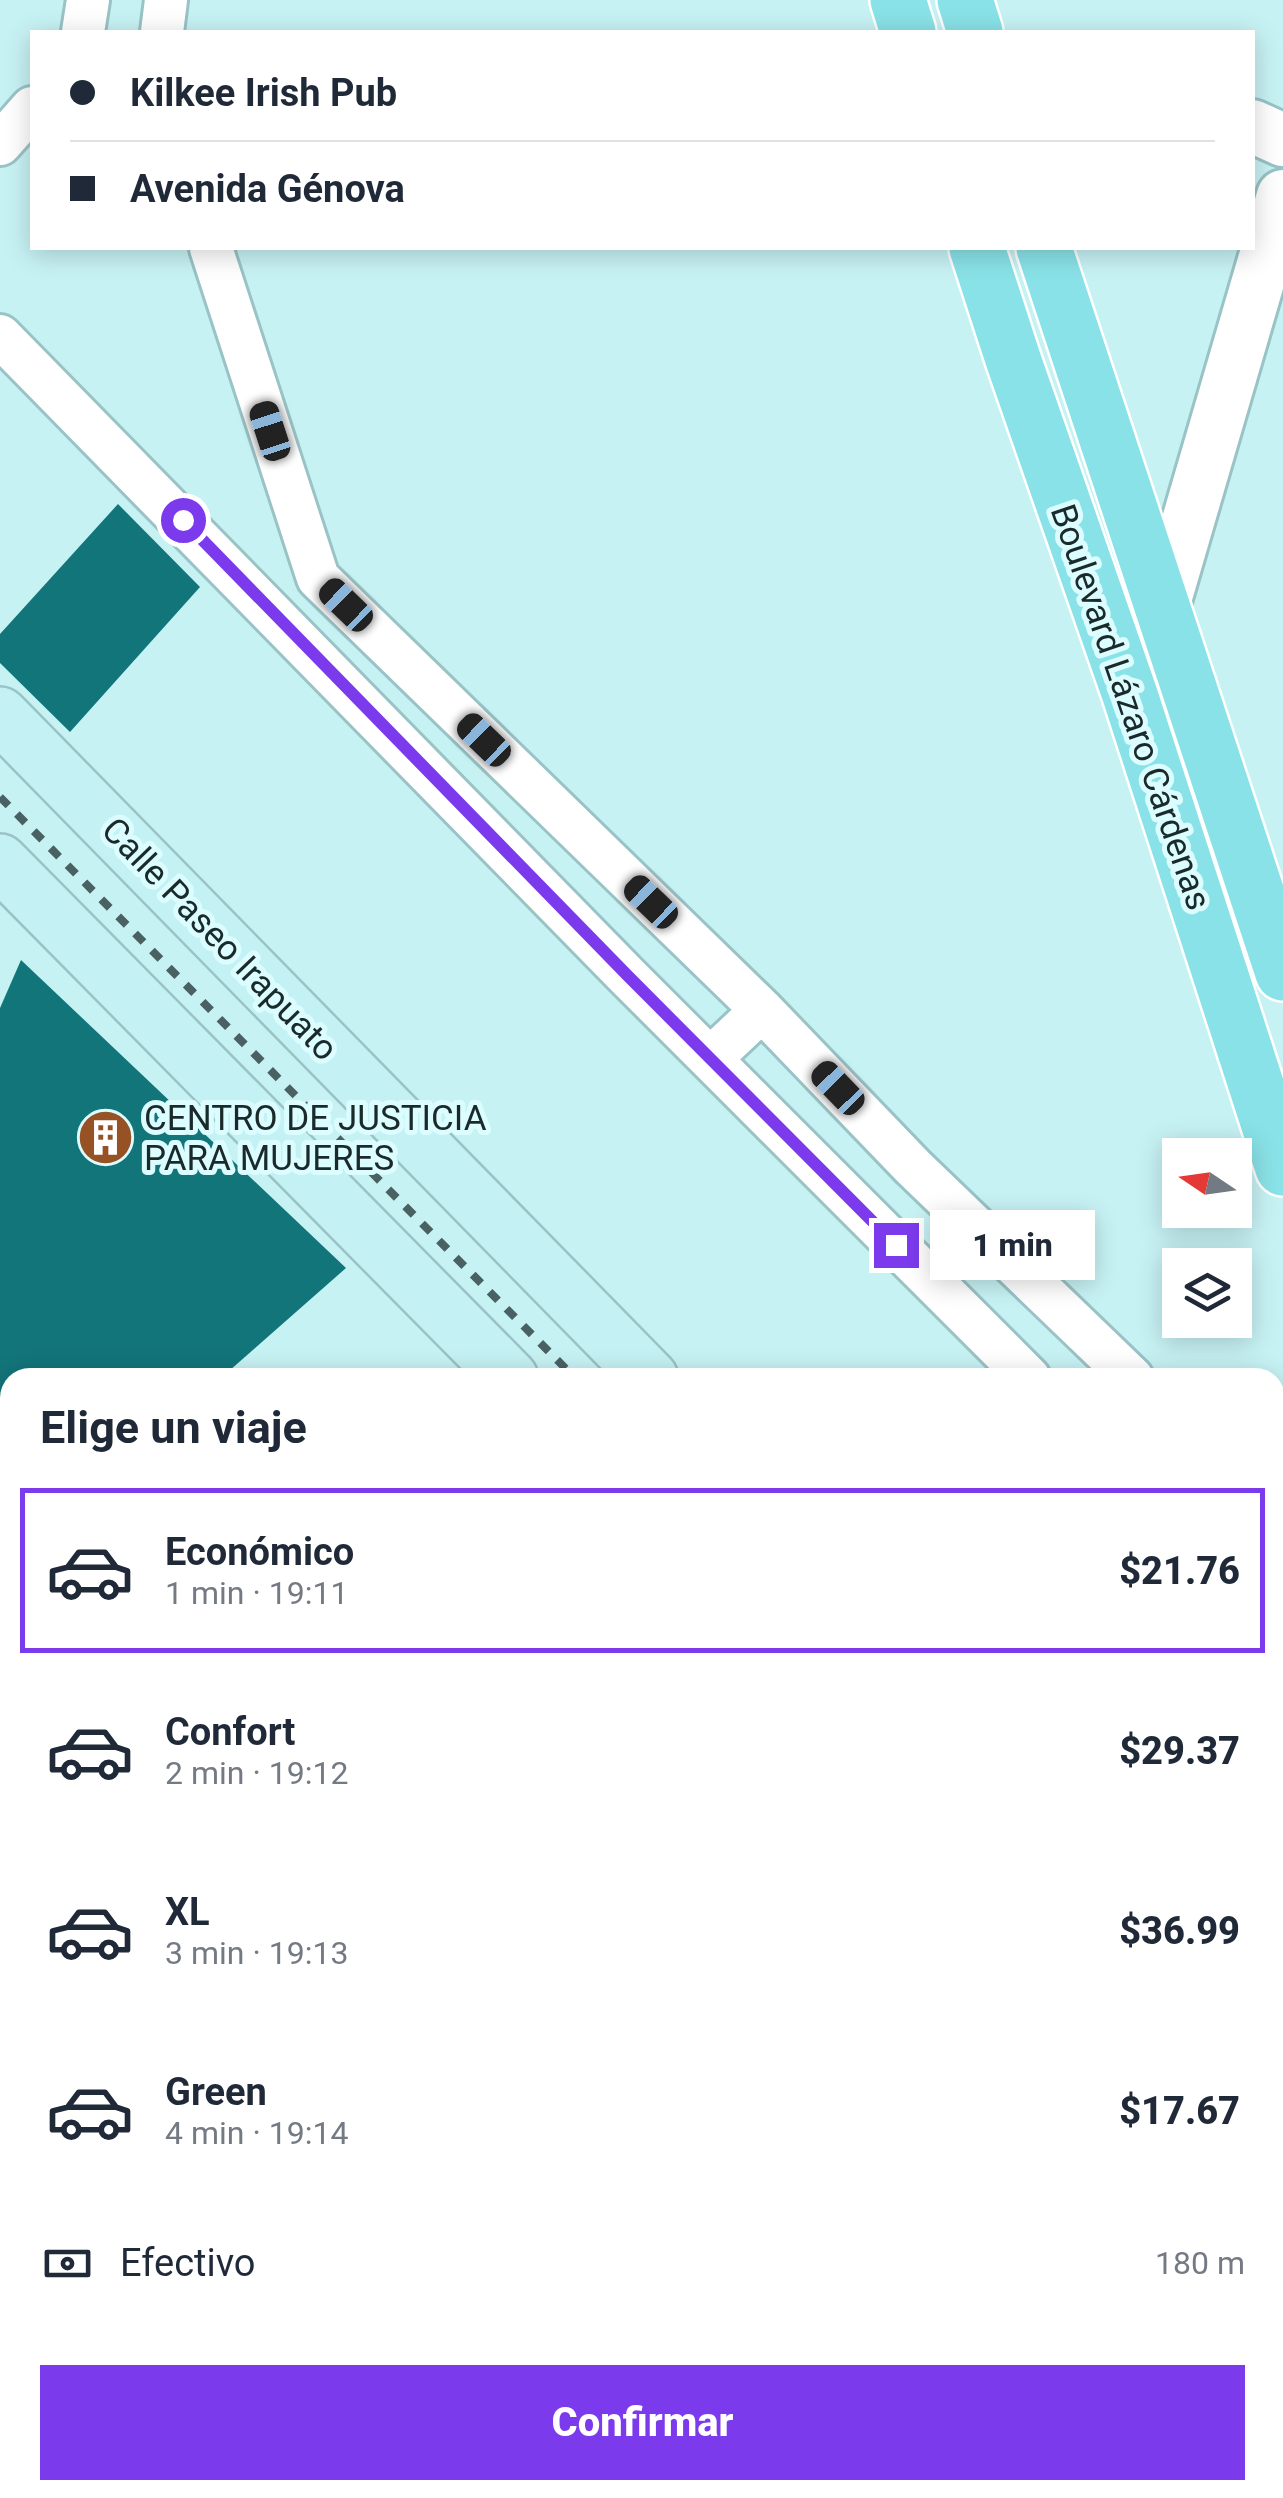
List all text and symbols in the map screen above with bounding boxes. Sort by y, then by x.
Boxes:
text: Kilkee Irish Pub [130,71,397,115]
text: Avenida Génova [130,167,405,211]
car [246,398,294,464]
route start [161,498,206,543]
street label: Boulevard Lázaro Cárdenas [1042,499,1219,915]
car [314,573,378,637]
car [452,708,516,772]
street label: Calle Paseo Irapuato [93,810,346,1069]
car [619,870,683,934]
car [806,1056,870,1120]
place label: CENTRO DE JUSTICIA PARA MUJERES [144,1098,487,1179]
building icon: CENTRO DE JUSTICIA PARA MUJERES [75,1108,135,1168]
north arrow [1162,1138,1252,1228]
map controls [1162,1138,1252,1338]
callout: 1 min [931,1210,1096,1280]
route end [874,1223,919,1268]
text: 1 min [972,1226,1053,1264]
button: layers [1162,1248,1252,1338]
text: Elige un viaje [40,1401,307,1454]
icon: car [45,1526,135,1616]
text: Económico [165,1530,354,1574]
text: $21.76 [1119,1549,1240,1593]
text: 1 min · 19:11 [165,1574,348,1612]
icon: car [45,1706,135,1796]
text: Confort [165,1710,295,1754]
text: $29.37 [1119,1729,1240,1773]
text: 2 min · 19:12 [165,1754,348,1792]
icon: car [45,1886,135,1976]
text: XL [165,1890,210,1934]
text: $36.99 [1119,1909,1240,1953]
text: 3 min · 19:13 [165,1934,348,1972]
icon: car [45,2066,135,2156]
text: Green [165,2070,267,2114]
text: $17.67 [1119,2089,1240,2133]
text: 4 min · 19:14 [165,2114,348,2152]
icon: cash [40,2236,95,2291]
text: Efectivo [120,2241,256,2285]
text: 180 m [1155,2244,1245,2282]
button: Confirmar [40,2365,1245,2480]

